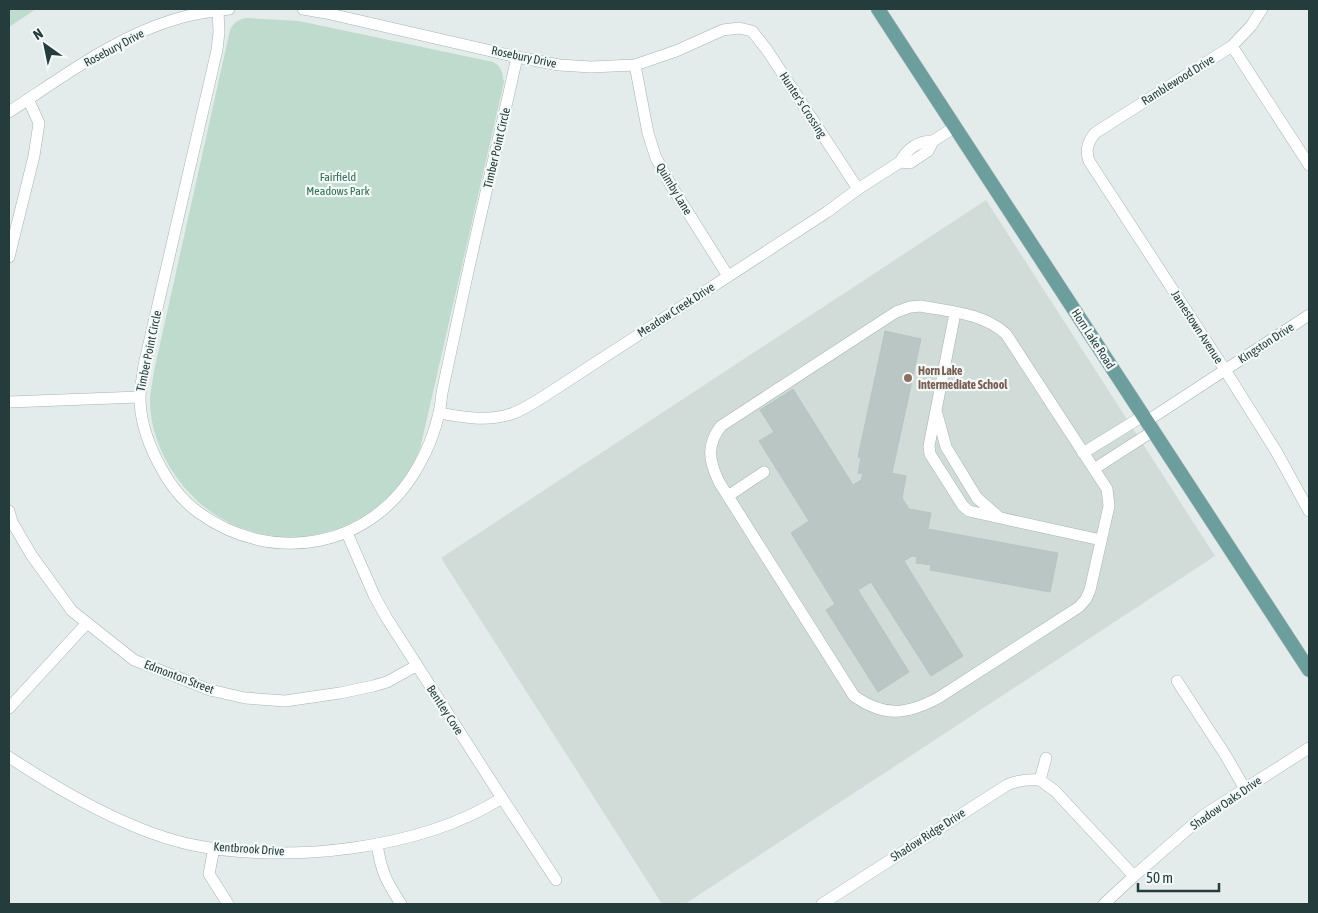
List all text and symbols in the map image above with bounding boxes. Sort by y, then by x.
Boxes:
north arrow [20,20,70,70]
text: N [30,25,46,43]
street label: Rosebury Drive [81,26,147,70]
street label: Rosebury Drive [490,43,558,71]
street label: Ramblewood Drive [1139,52,1217,108]
street label: Hunter's Crossing [777,70,830,141]
street label: Timber Point Circle [481,106,513,190]
street label: Quimby Lane [653,161,695,217]
park label: Fairfield Meadows Park [306,170,370,198]
street label: Meadow Creek Drive [635,280,717,340]
street label: Jamestown Avenue [1168,288,1226,366]
street label: Horn Lake Road [1068,306,1118,372]
street label: Timber Point Circle [134,309,164,393]
street label: Kingston Drive [1236,320,1296,366]
place label: Horn Lake Intermediate School [918,364,1008,392]
marker: Horn Lake Intermediate School [902,372,914,384]
street label: Edmonton Street [142,657,216,697]
street label: Bentley Cove [424,682,466,738]
street label: Shadow Oaks Drive [1188,773,1264,833]
street label: Shadow Ridge Drive [888,806,968,864]
street label: Kentbrook Drive [213,840,285,858]
scale bar [1138,860,1219,892]
text: 50 m [1146,869,1173,886]

